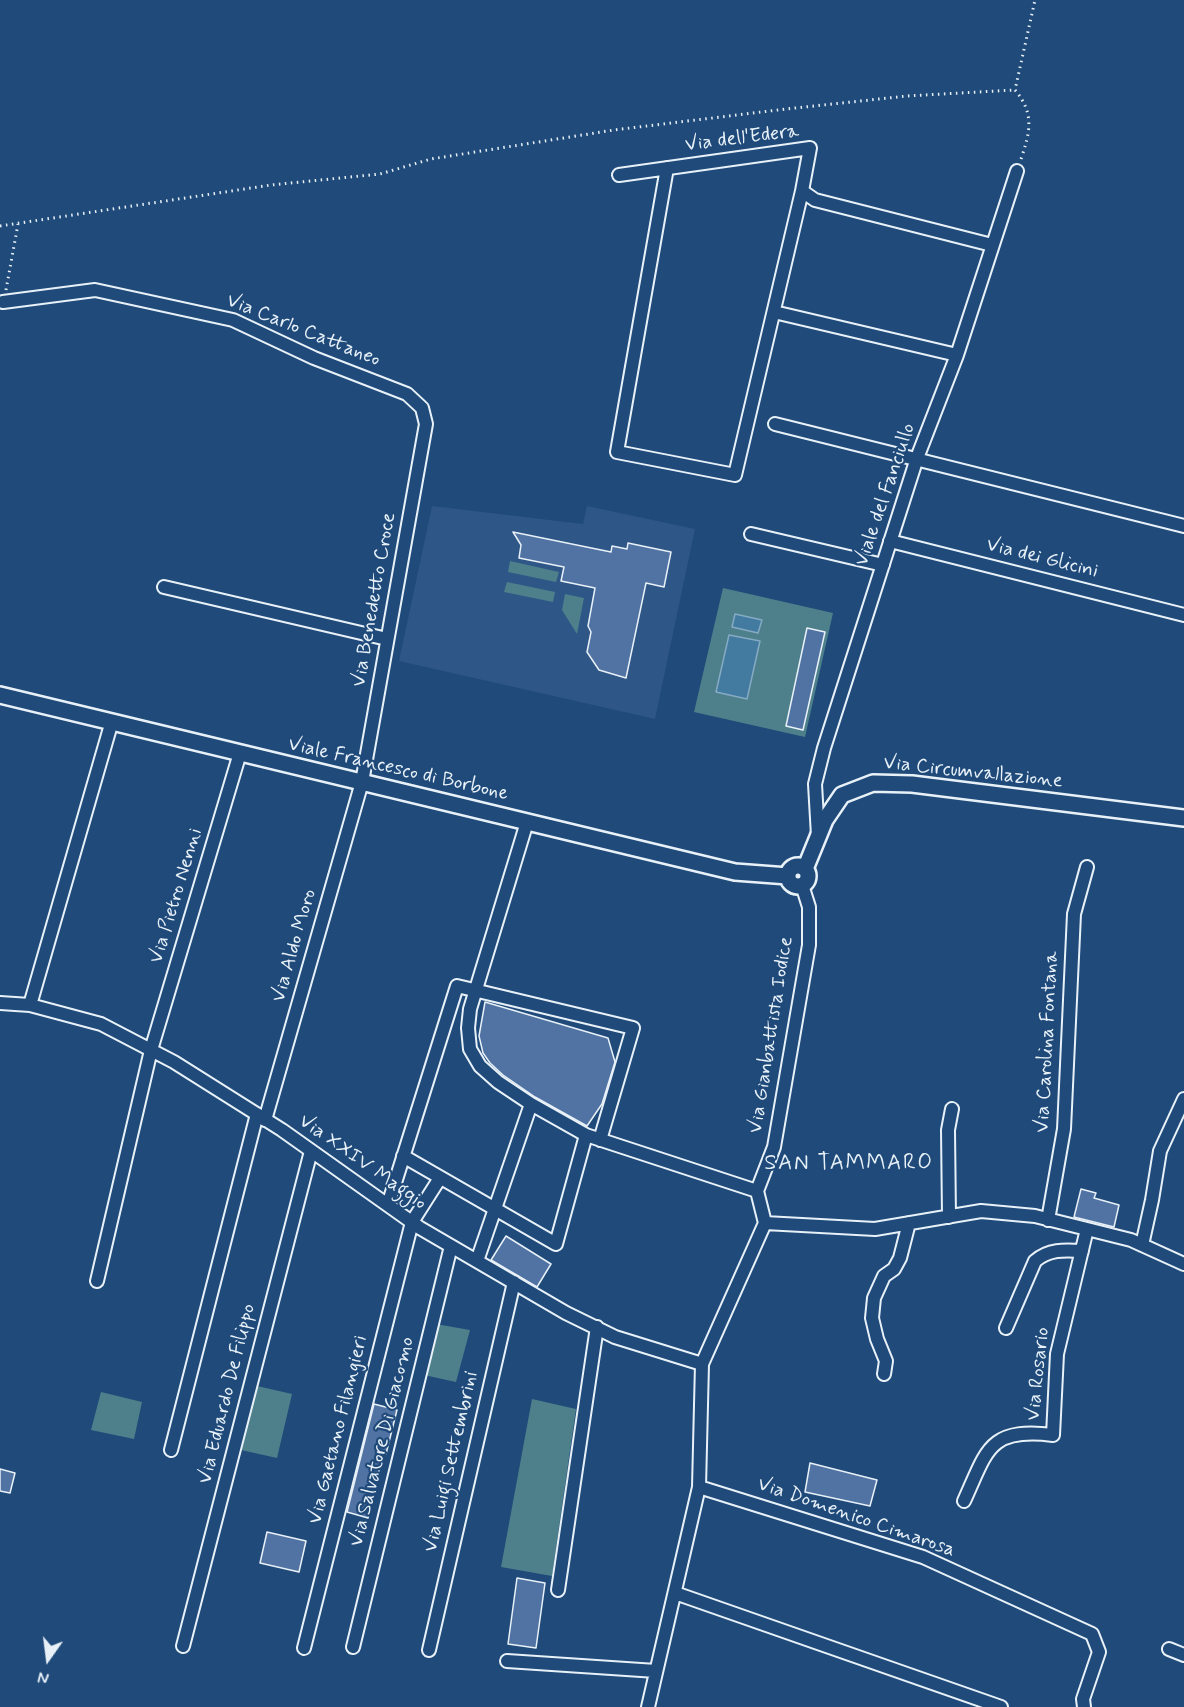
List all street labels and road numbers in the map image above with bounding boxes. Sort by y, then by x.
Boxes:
street label: Via dell'Edera [684,120,800,158]
street label: Via Carlo Cattaneo [223,289,383,373]
street label: Viale del Fanciullo [850,420,922,570]
street label: Via Benedetto Croce [348,511,402,689]
street label: Via dei Glicini [984,534,1100,584]
street label: Viale Francesco di Borbone [286,733,510,807]
street label: Via Circumvallazione [882,752,1064,794]
street label: Via Pietro Nenni [145,826,209,966]
street label: Via Aldo Moro [267,887,323,1005]
street label: Via Gianbattista Iodice [745,935,799,1135]
street label: Via Carolina Fontana [1031,951,1065,1133]
street label: Via XXIV Maggio [293,1110,431,1216]
street label: Via Eduardo De Filippo [194,1301,262,1487]
street label: Via Rosario [1022,1326,1056,1422]
street label: Via Gaetano Filangieri [304,1333,374,1527]
street label: Via Salvatore Di Giacomo [345,1335,421,1549]
street label: Via Luigi Settembrini [420,1369,484,1555]
street label: Via Domenico Cimarosa [754,1473,958,1563]

